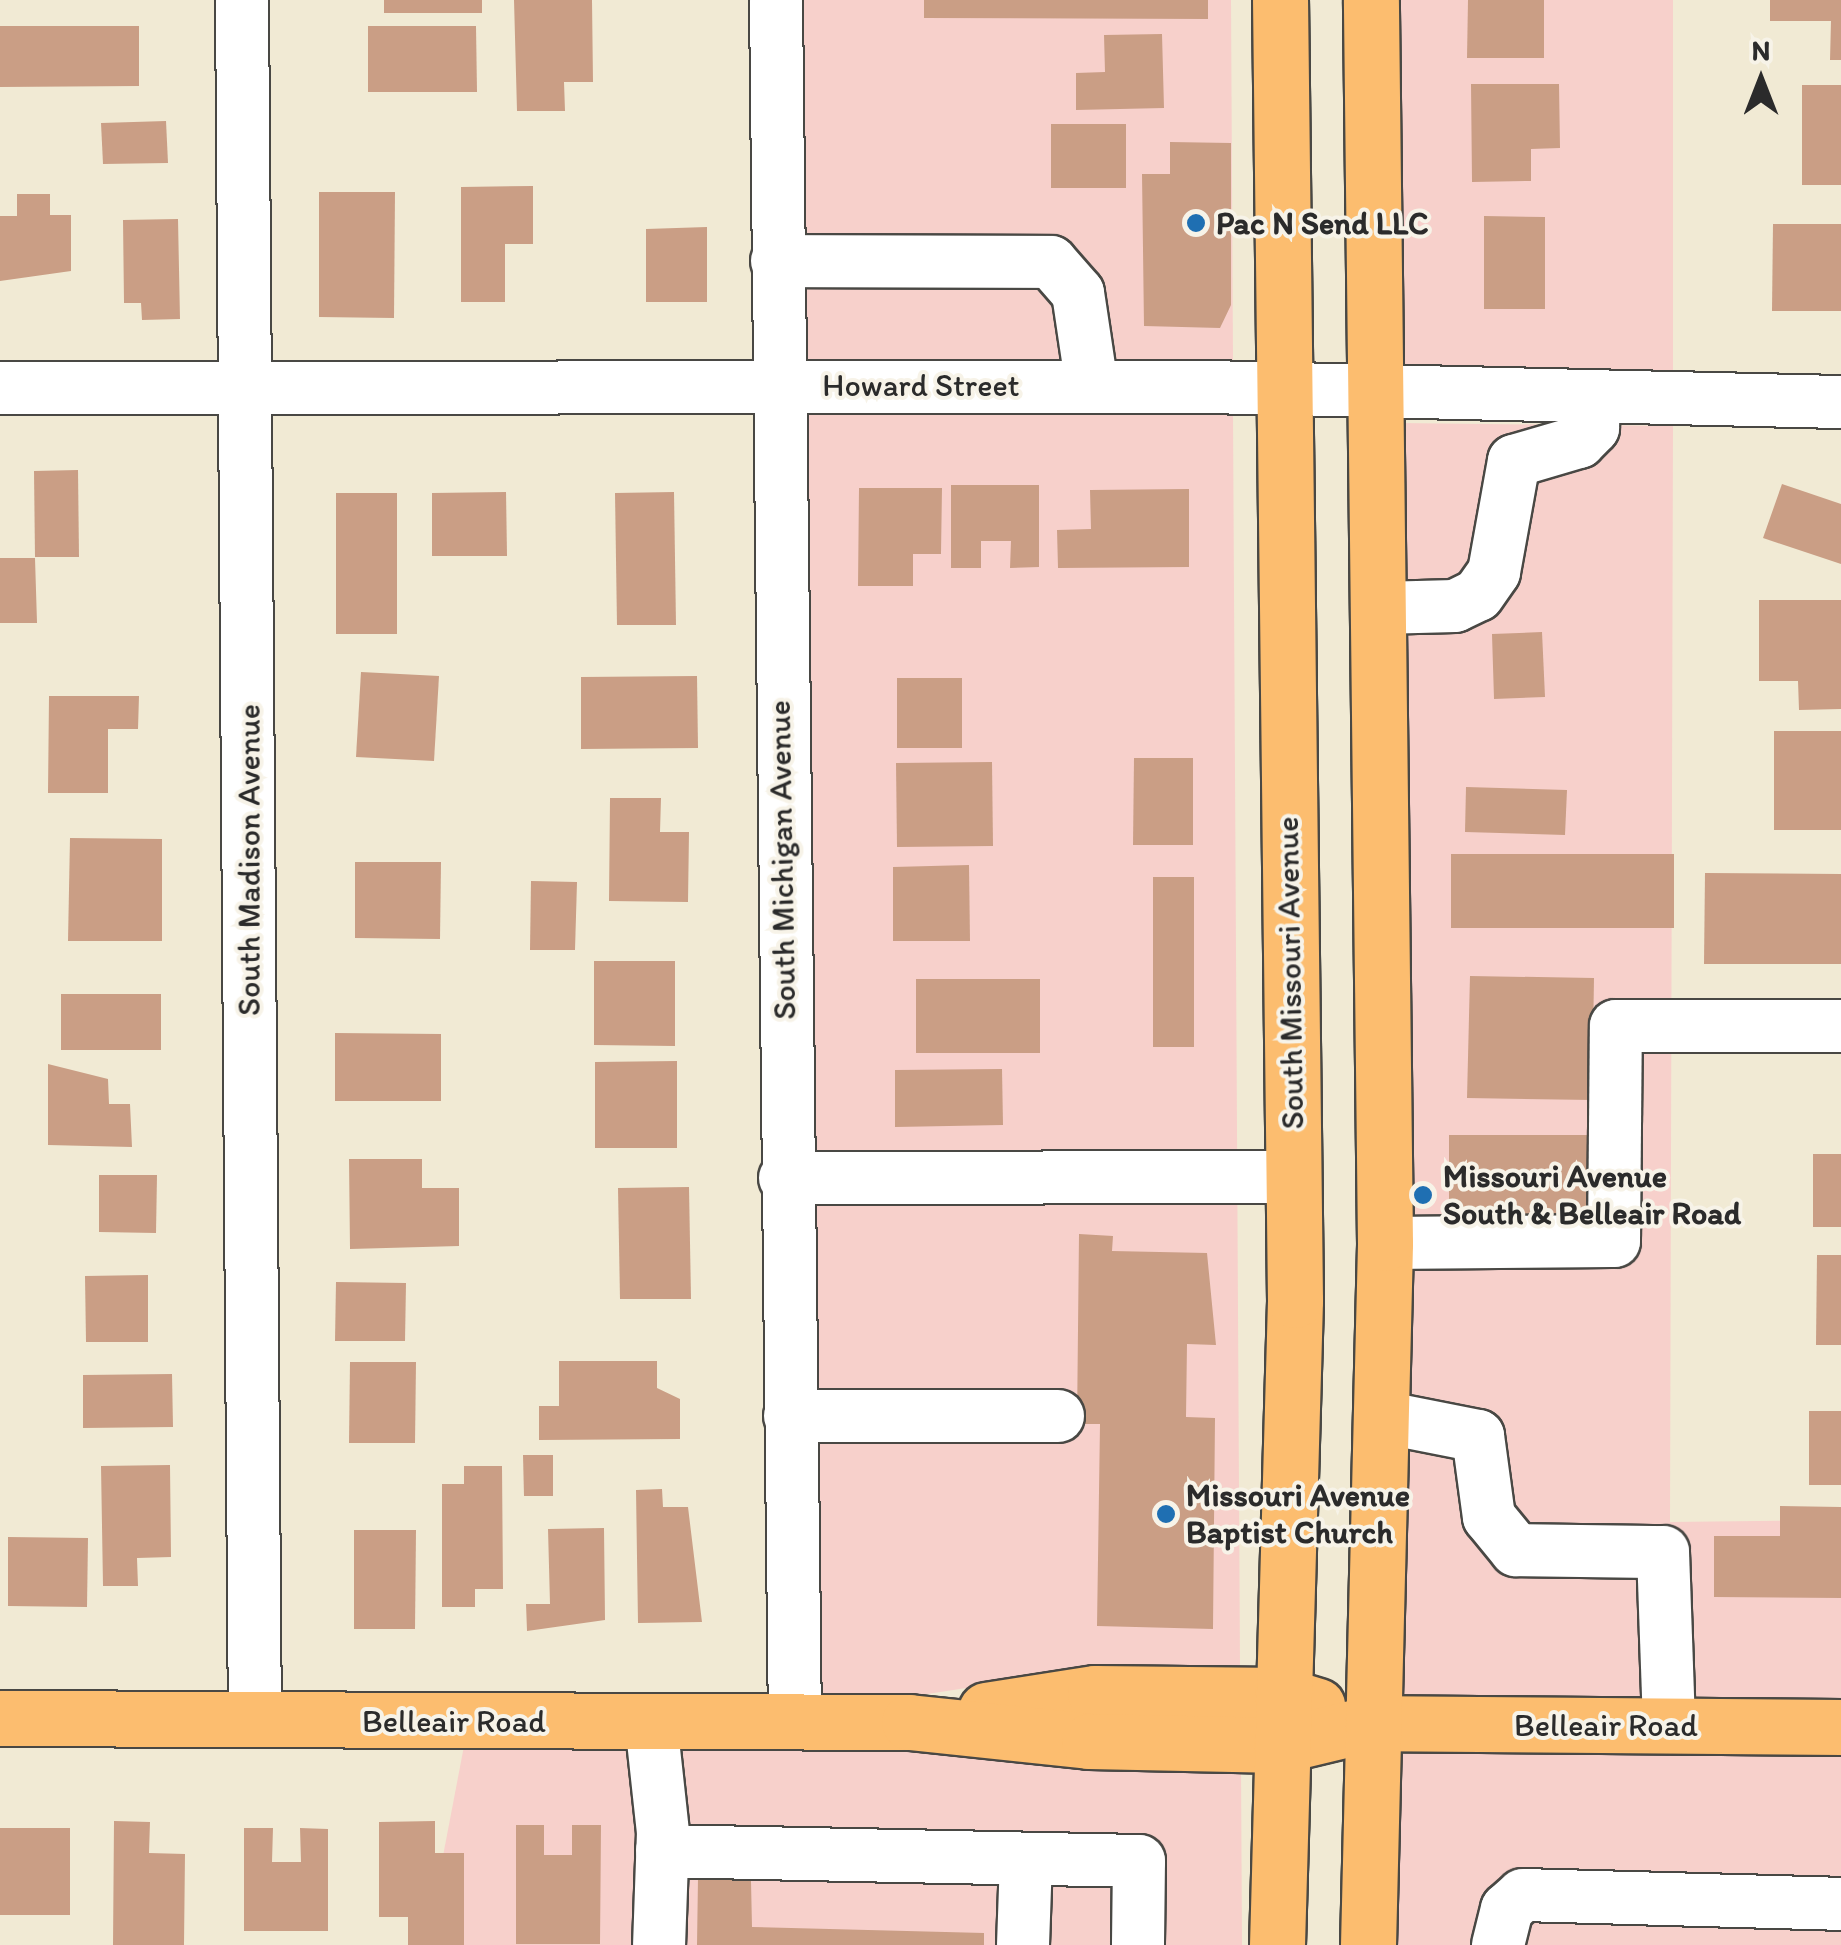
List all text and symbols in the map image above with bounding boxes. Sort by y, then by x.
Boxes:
north arrow [1711,30,1811,130]
text: N [1752,33,1770,67]
place label: Pac N Send LLC [1216,204,1429,242]
marker: Pac N Send LLC [1185,212,1207,234]
street label: Howard Street [822,366,1020,404]
street label: South Michigan Avenue [760,700,804,1020]
street label: South Madison Avenue [230,704,268,1016]
street label: South Missouri Avenue [1268,817,1312,1129]
place label: Missouri Avenue South & Belleair Road [1443,1158,1741,1233]
marker: Missouri Avenue South & Belleair Road [1412,1184,1434,1206]
place label: Missouri Avenue Baptist Church [1186,1477,1410,1552]
marker: Missouri Avenue Baptist Church [1155,1503,1177,1525]
street label: Belleair Road [363,1702,545,1740]
street label: Belleair Road [1515,1706,1697,1744]

